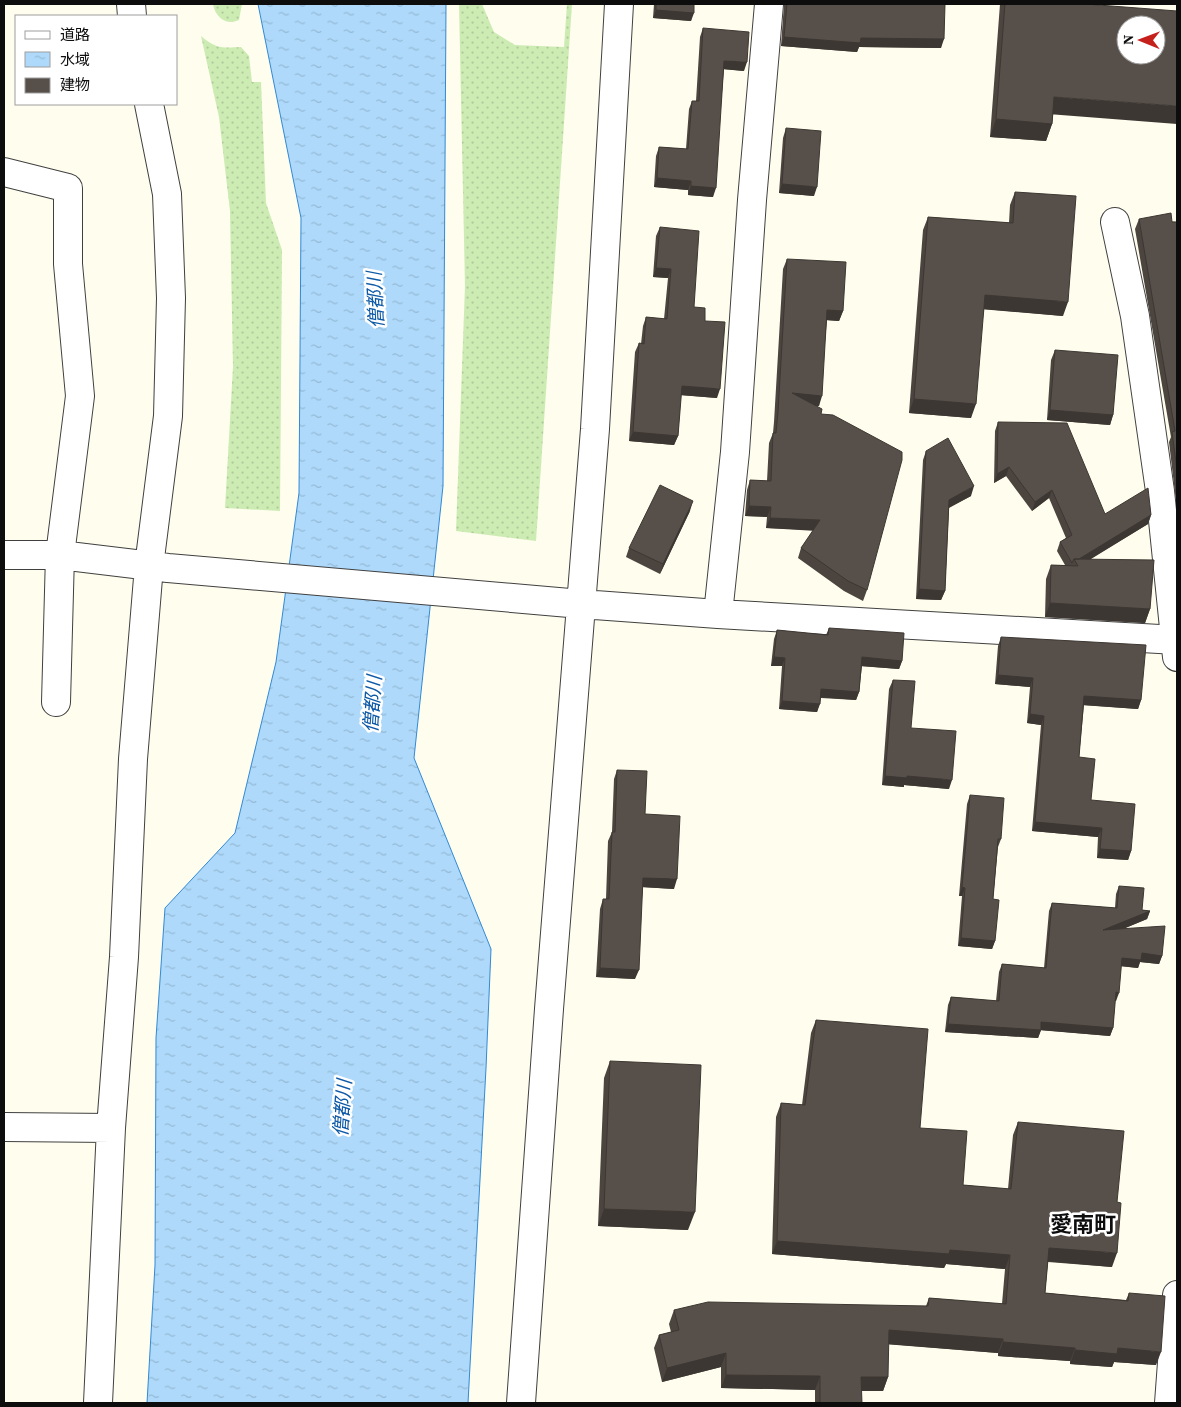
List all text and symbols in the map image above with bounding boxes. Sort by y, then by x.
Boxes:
legend [15,15,178,105]
north arrow [1116,15,1166,65]
text: 道路 [60,24,90,45]
text: N [1118,34,1138,45]
text: 水域 [60,49,90,70]
text: 建物 [60,74,90,95]
water label: 僧都川 [360,269,389,329]
water label: 僧都川 [357,673,387,733]
water label: 僧都川 [327,1077,357,1137]
district label: 愛南町 [1050,1209,1116,1239]

